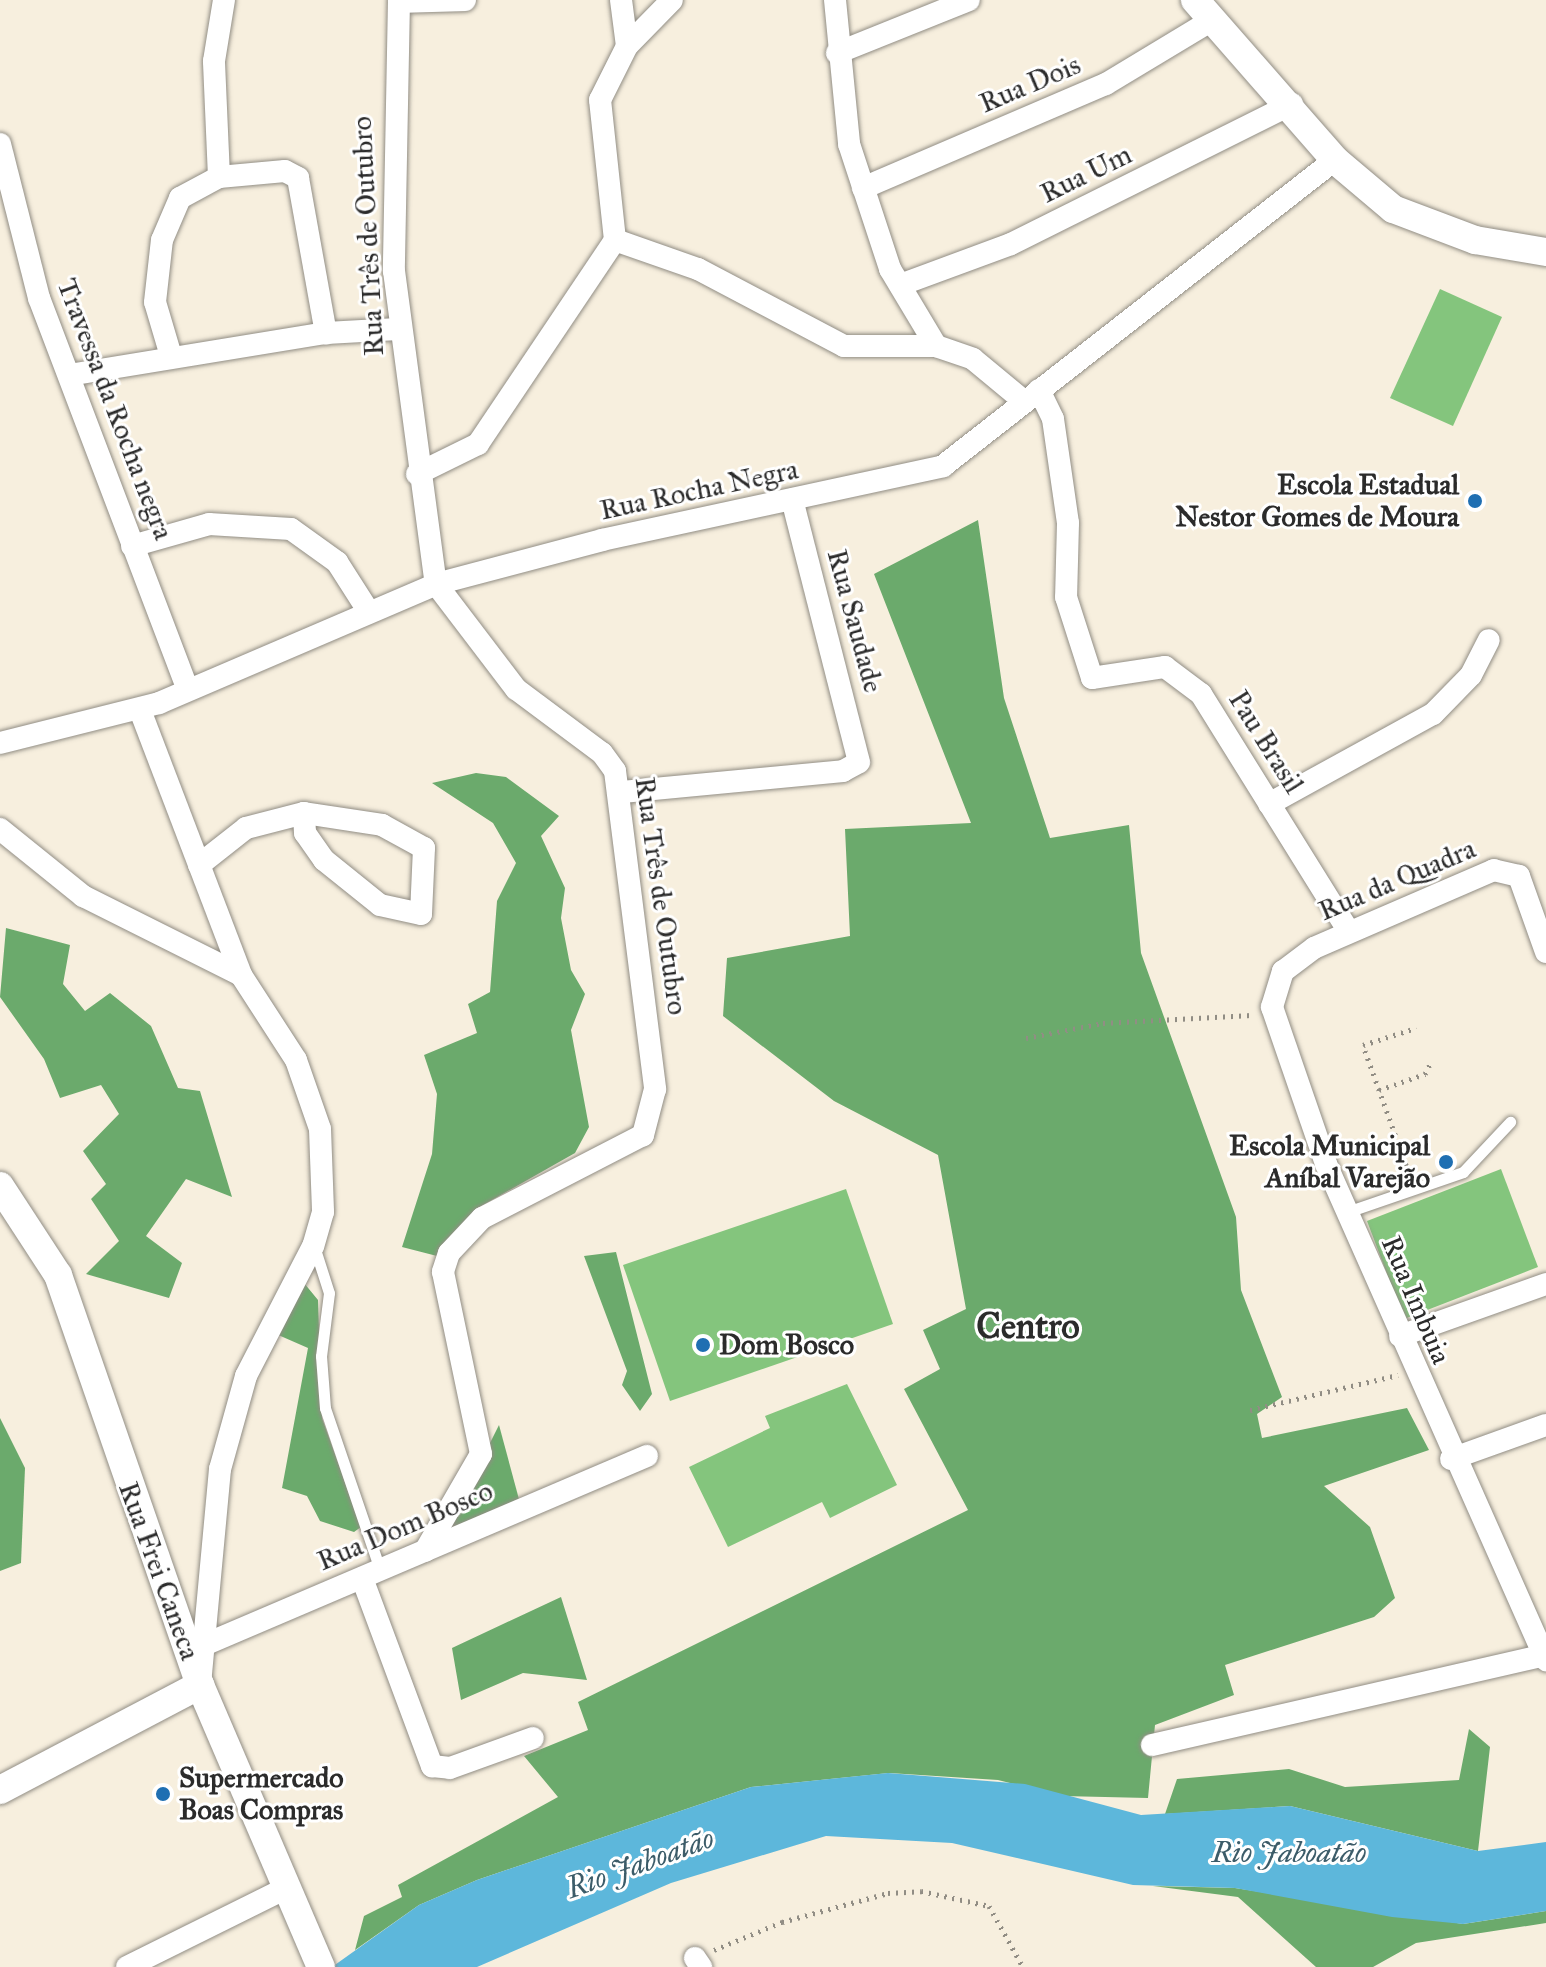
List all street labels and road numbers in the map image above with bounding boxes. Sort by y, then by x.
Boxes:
street label: Rua Dois [974,48,1086,120]
street label: Rua Três de Outubro [345,115,391,357]
street label: Rua Um [1035,138,1137,210]
street label: Travessa da Rocha negra [50,274,180,544]
street label: Rua Rocha Negra [597,453,801,527]
street label: Rua Saudade [820,546,890,696]
street label: Pau Brasil [1221,685,1311,799]
street label: Rua Três de Outubro [628,775,694,1017]
street label: Rua da Quadra [1314,832,1480,928]
street label: Rua Imbuia [1374,1231,1458,1369]
street label: Rua Dom Bosco [312,1474,498,1578]
street label: Rua Frei Caneca [111,1477,207,1665]

